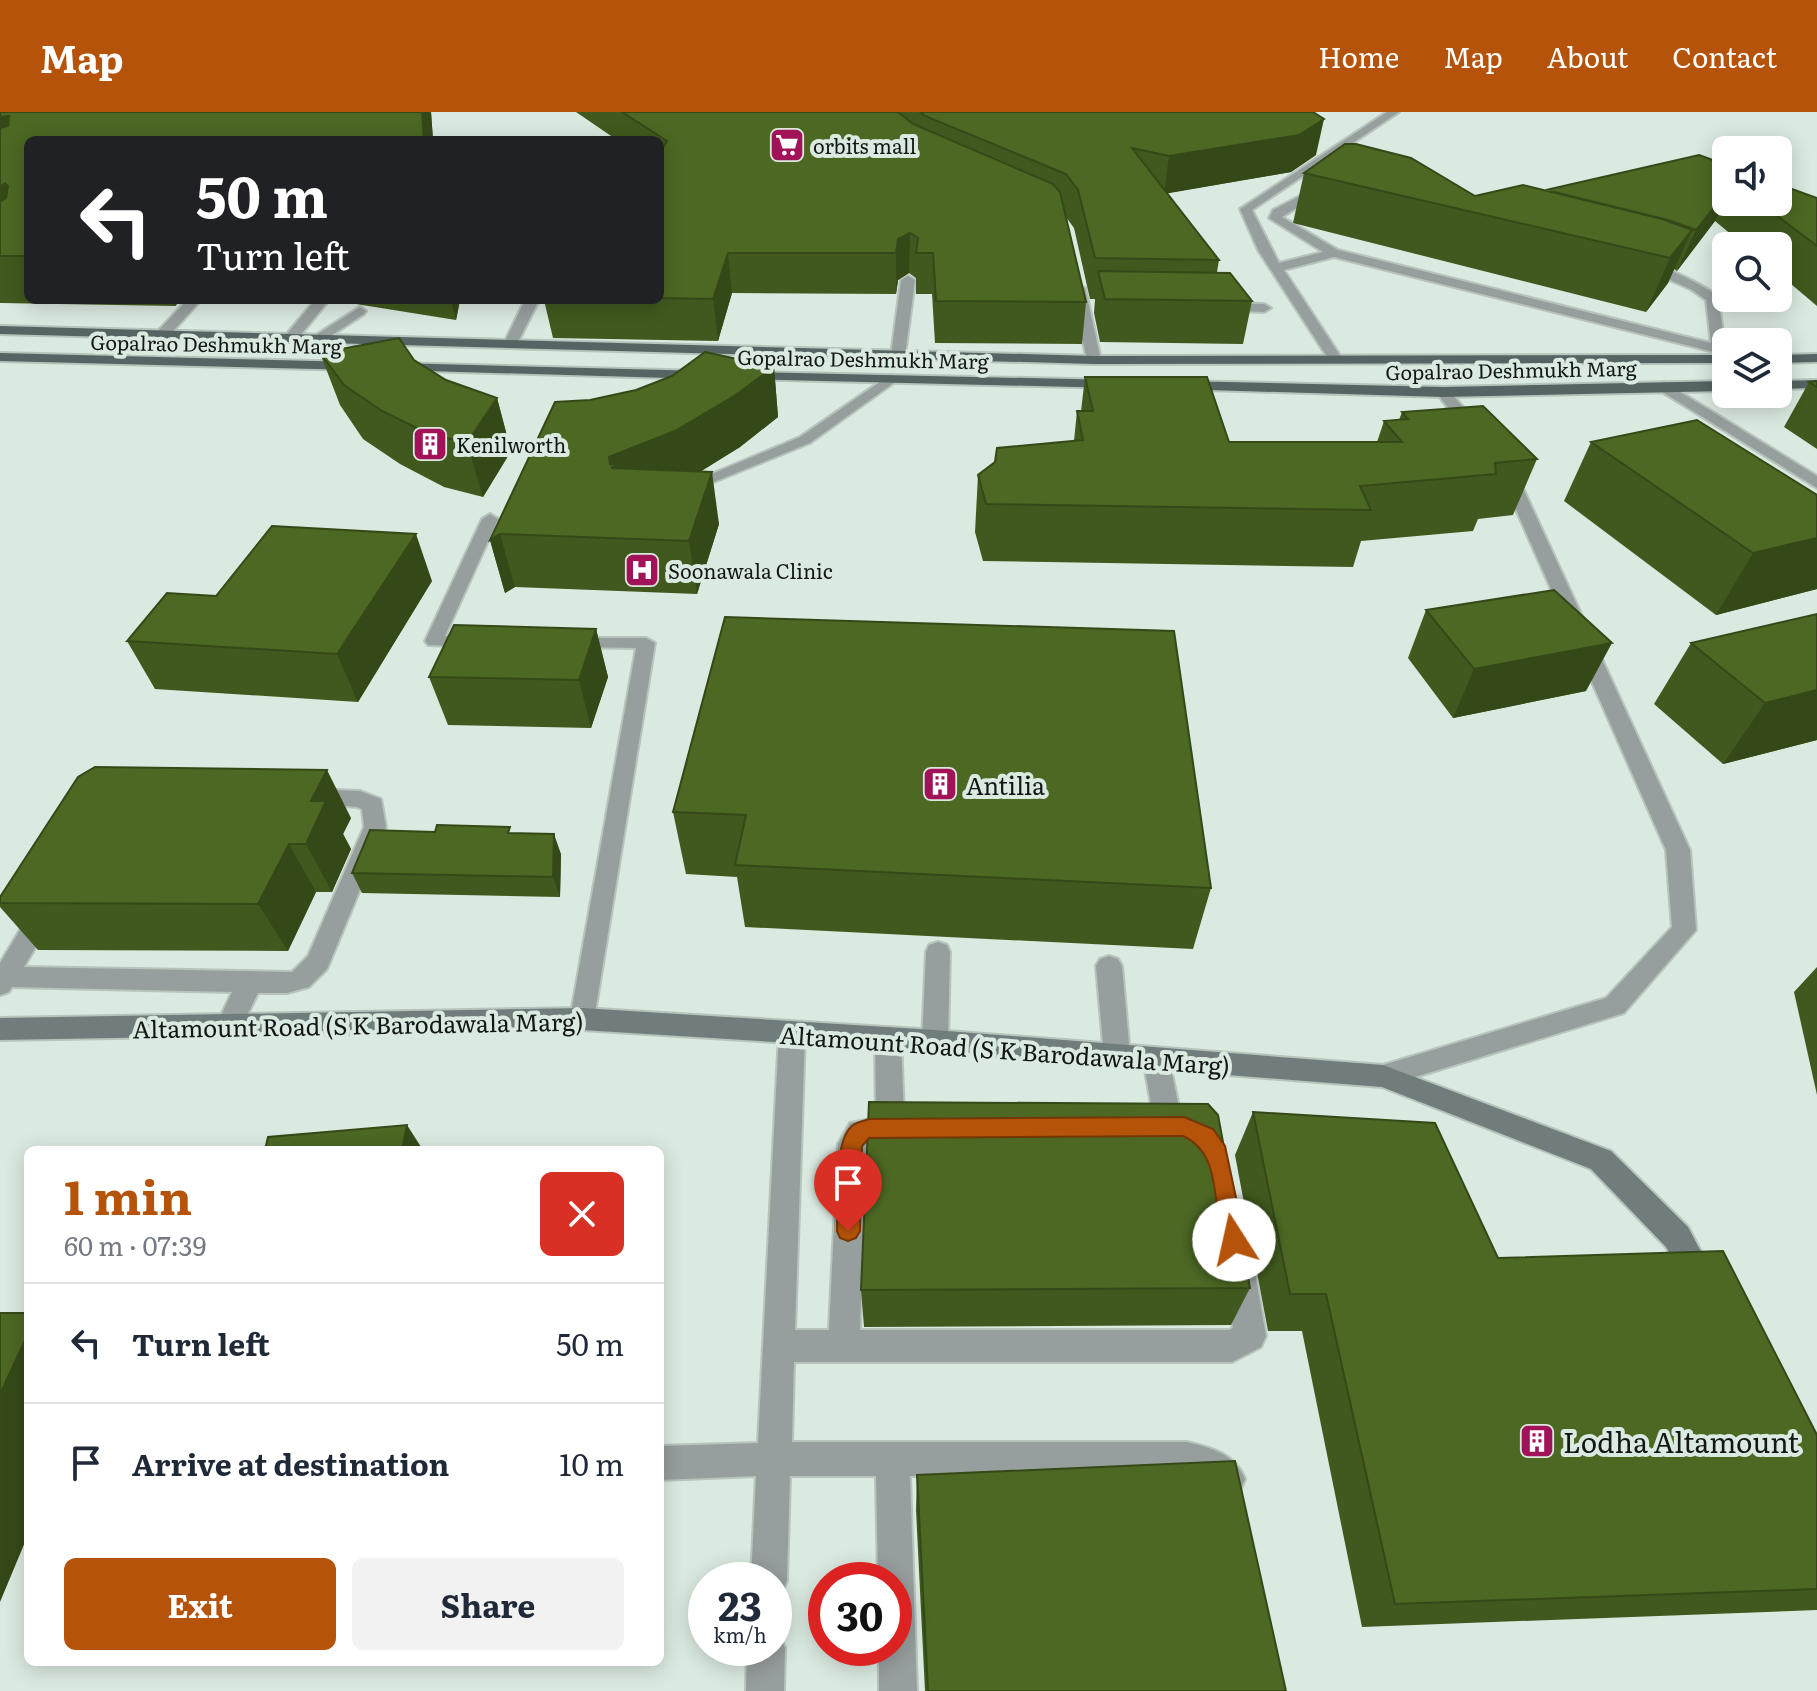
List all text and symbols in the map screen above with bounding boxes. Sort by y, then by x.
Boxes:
text: Map [40,28,124,85]
text: Home [1318,35,1399,77]
text: Map [1443,35,1503,77]
text: About [1547,35,1628,77]
text: Contact [1672,35,1777,77]
supermarket icon: orbits mall [768,126,806,164]
place label: orbits mall [813,130,916,160]
map controls [1712,136,1792,408]
button: sound [1712,136,1792,216]
text: 50 m [196,152,328,235]
icon: left [64,168,168,272]
text: Turn left [196,228,350,281]
button: search [1712,232,1792,312]
street label: Gopalrao Deshmukh Marg [90,326,343,360]
button: layers [1712,328,1792,408]
street label: Gopalrao Deshmukh Marg [737,341,990,375]
street label: Gopalrao Deshmukh Marg [1385,352,1638,386]
building icon: Kenilworth [411,425,449,463]
place label: Kenilworth [456,429,566,459]
hospital icon: Soonawala Clinic [623,551,661,589]
place label: Soonawala Clinic [668,555,833,585]
building icon: Antilia [921,765,959,803]
place label: Antilia [966,767,1045,802]
street label: Altamount Road (S K Barodawala Marg) [132,1003,584,1045]
street label: Altamount Road (S K Barodawala Marg) [779,1016,1231,1082]
pin [814,1149,882,1231]
text: 1 min [64,1159,192,1230]
icon: arrive [826,1161,870,1205]
button: close [540,1172,624,1256]
position arrow [1192,1198,1276,1282]
text: 60 m · 07:39 [64,1225,206,1264]
icon: left [64,1321,108,1365]
text: Turn left [132,1321,270,1365]
text: 50 m [556,1321,624,1365]
place label: Lodha Altamount [1563,1420,1800,1462]
building icon: Lodha Altamount [1518,1422,1556,1460]
icon: arrive [64,1441,108,1485]
text: Arrive at destination [132,1441,449,1485]
text: 10 m [559,1441,624,1485]
button: Exit [64,1558,336,1650]
button: Share [352,1558,624,1650]
speed limit sign: 30 [808,1562,912,1666]
text: 23 [718,1574,762,1633]
text: km/h [713,1619,767,1649]

